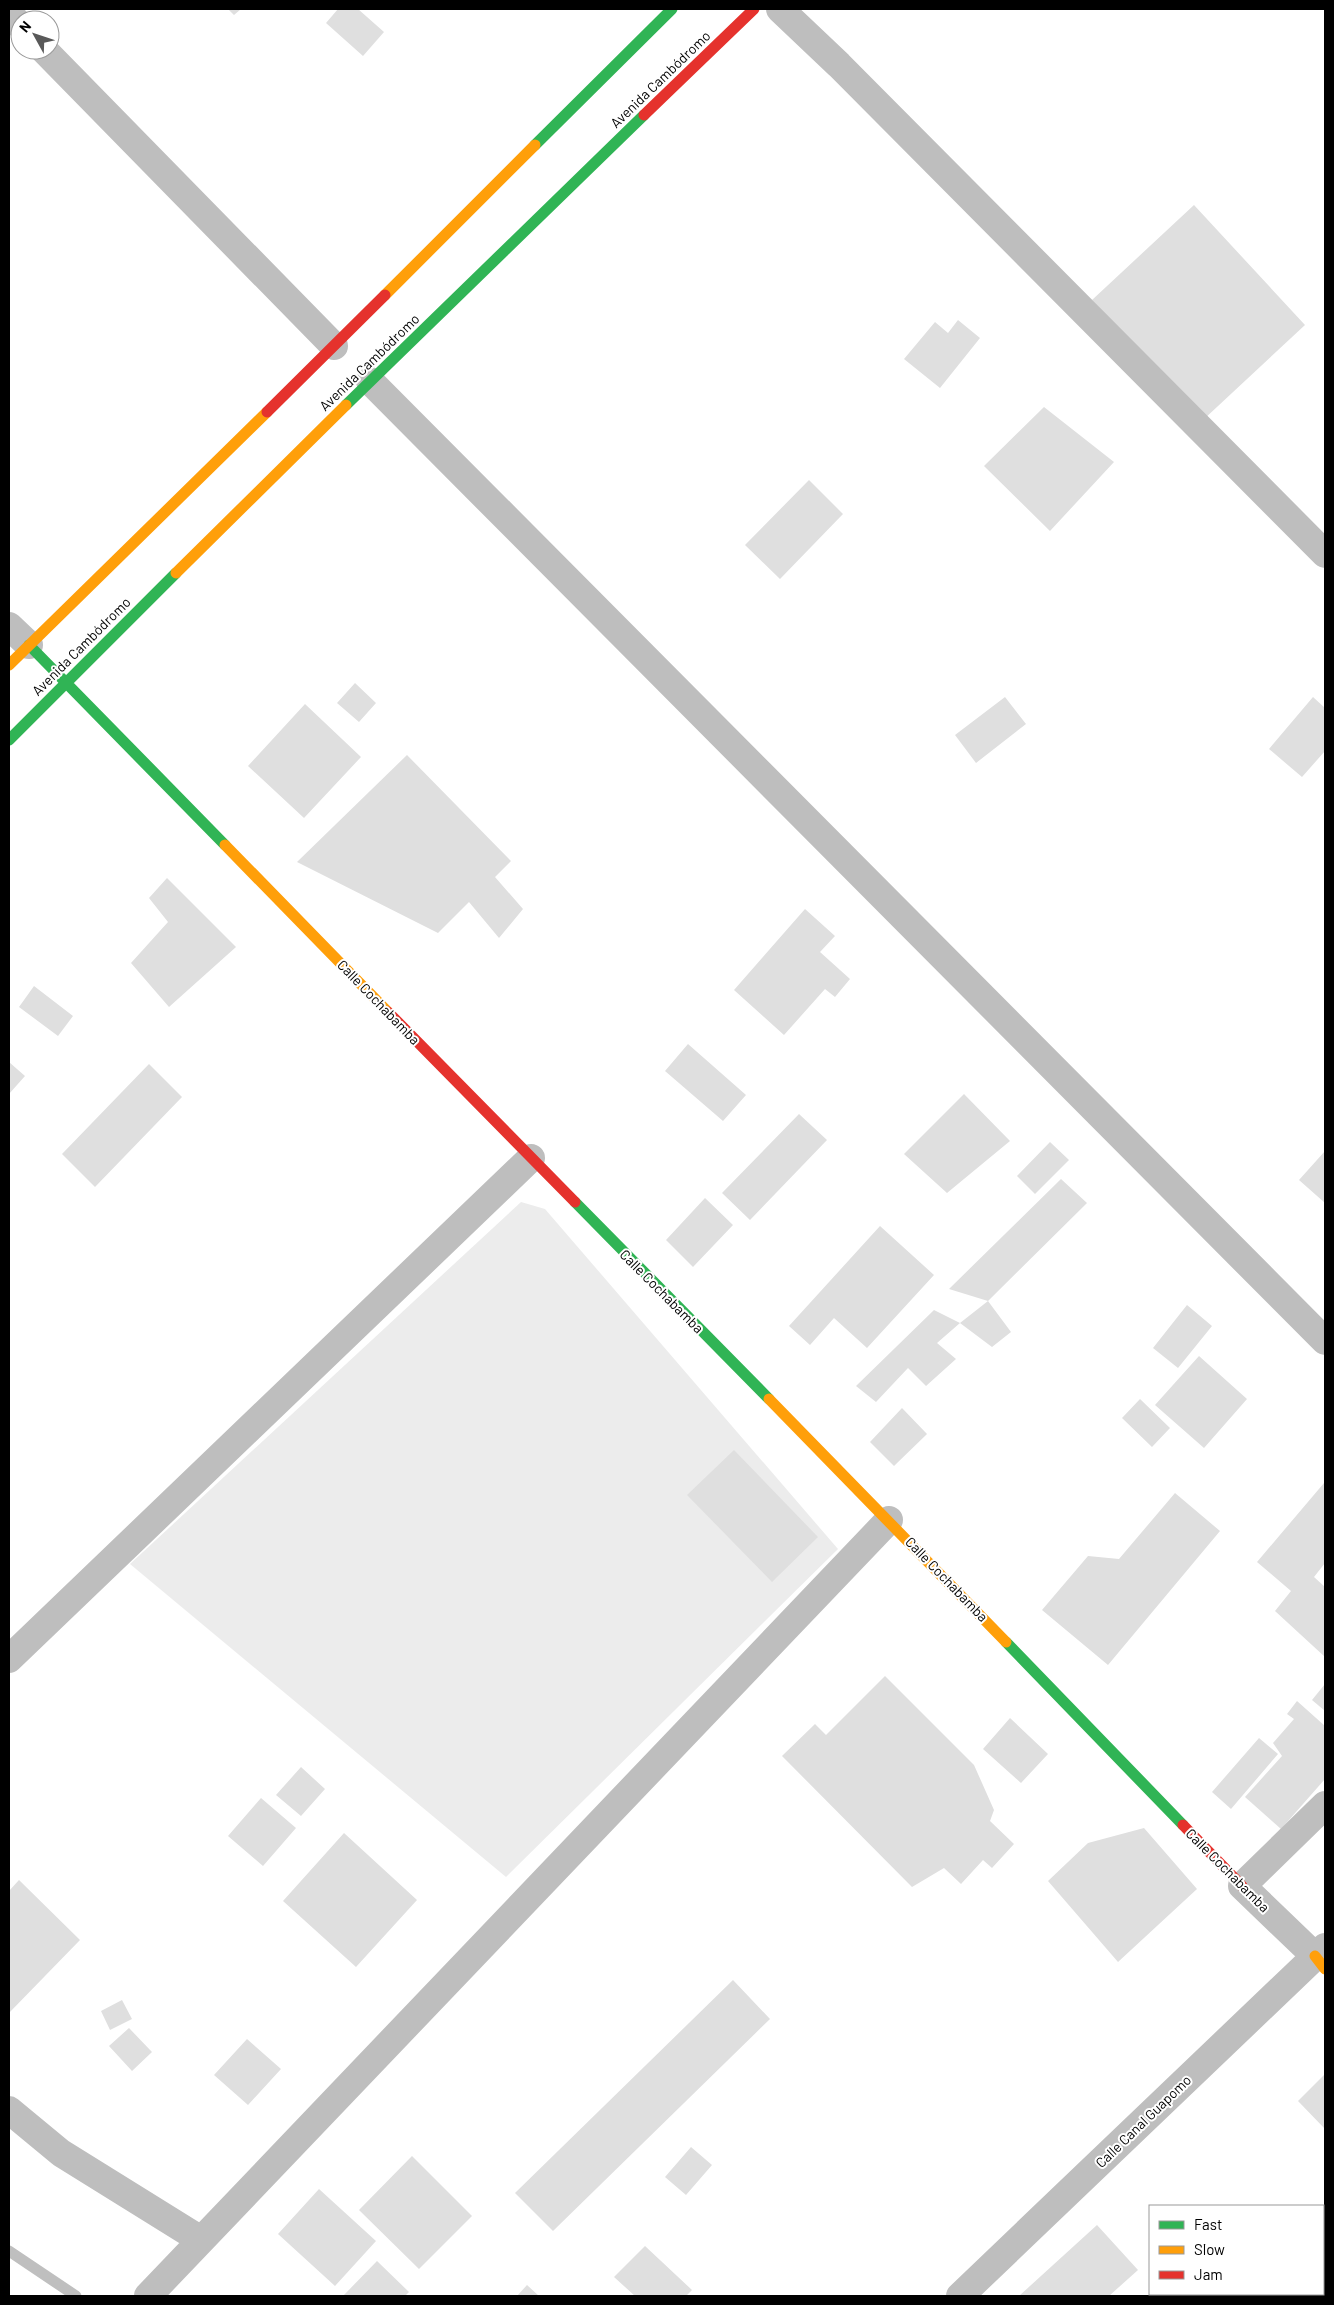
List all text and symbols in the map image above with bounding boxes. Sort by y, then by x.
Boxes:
north arrow [10,10,60,60]
text: N [15,17,34,35]
street label: Avenida Cambódromo [607,27,713,131]
street label: Avenida Cambódromo [316,310,422,414]
street label: Avenida Cambódromo [28,593,134,699]
street label: Calle Cochabamba [334,956,424,1048]
street label: Calle Cochabamba [617,1246,707,1336]
street label: Calle Cochabamba [902,1533,992,1625]
street label: Calle Cochabamba [1183,1825,1273,1915]
street label: Calle Canal Guapomo [1092,2071,1194,2171]
legend [1149,2205,1324,2295]
text: Fast [1194,2215,1222,2233]
text: Slow [1194,2240,1225,2258]
text: Jam [1194,2265,1223,2283]

